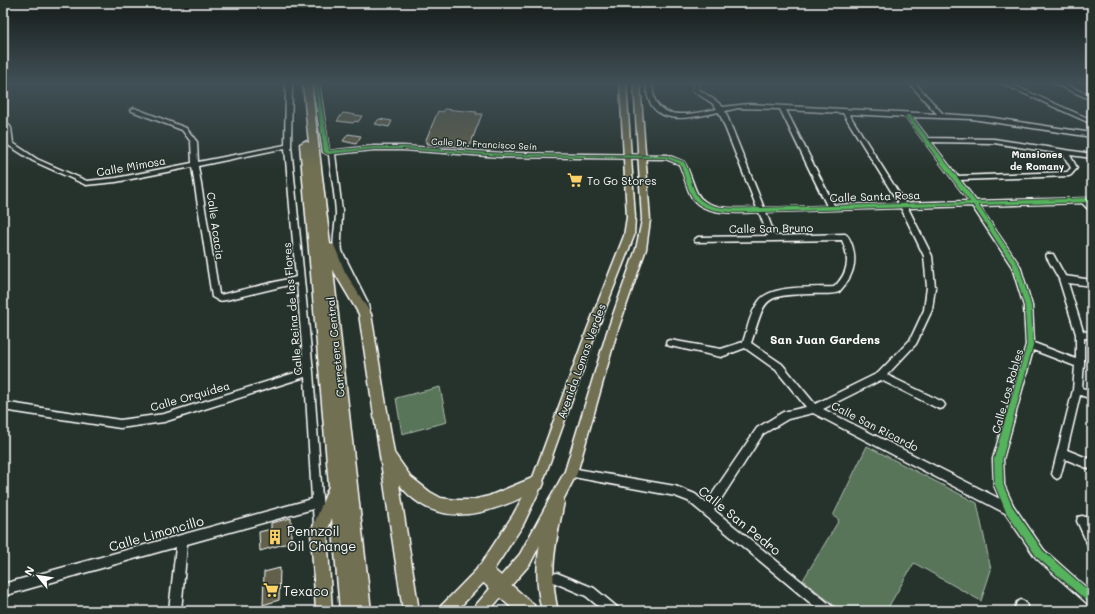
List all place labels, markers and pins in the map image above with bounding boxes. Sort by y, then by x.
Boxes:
supermarket icon: To Go Stores [566,171,584,189]
place label: To Go Stores [587,173,657,188]
place label: Pennzoil Oil Change [287,522,356,554]
building icon: Pennzoil Oil Change [266,528,284,546]
supermarket icon: Texaco [262,581,280,599]
place label: Texaco [283,582,329,599]

